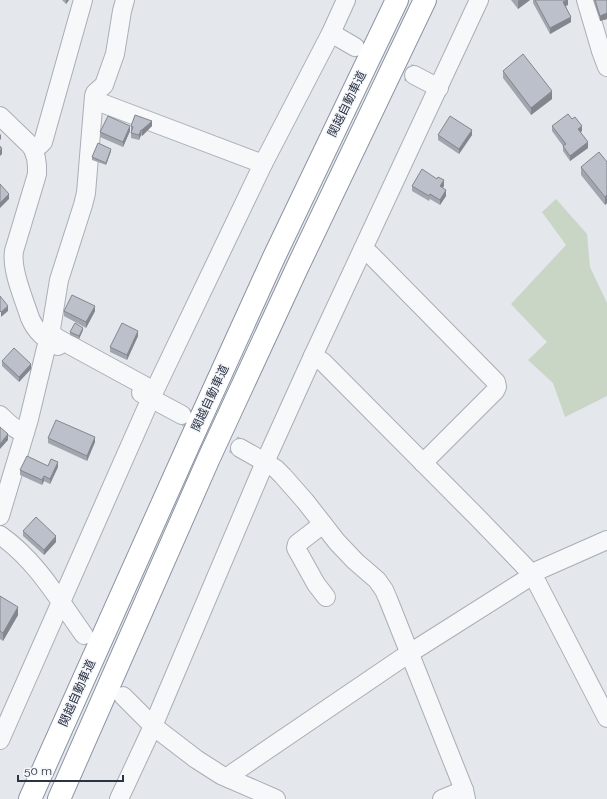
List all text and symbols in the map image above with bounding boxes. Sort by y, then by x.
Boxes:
street label: 関越自動車道 [325,69,369,139]
street label: 関越自動車道 [188,362,232,434]
street label: 関越自動車道 [56,657,98,729]
scale bar [18,757,123,783]
text: 50 m [24,764,52,778]

